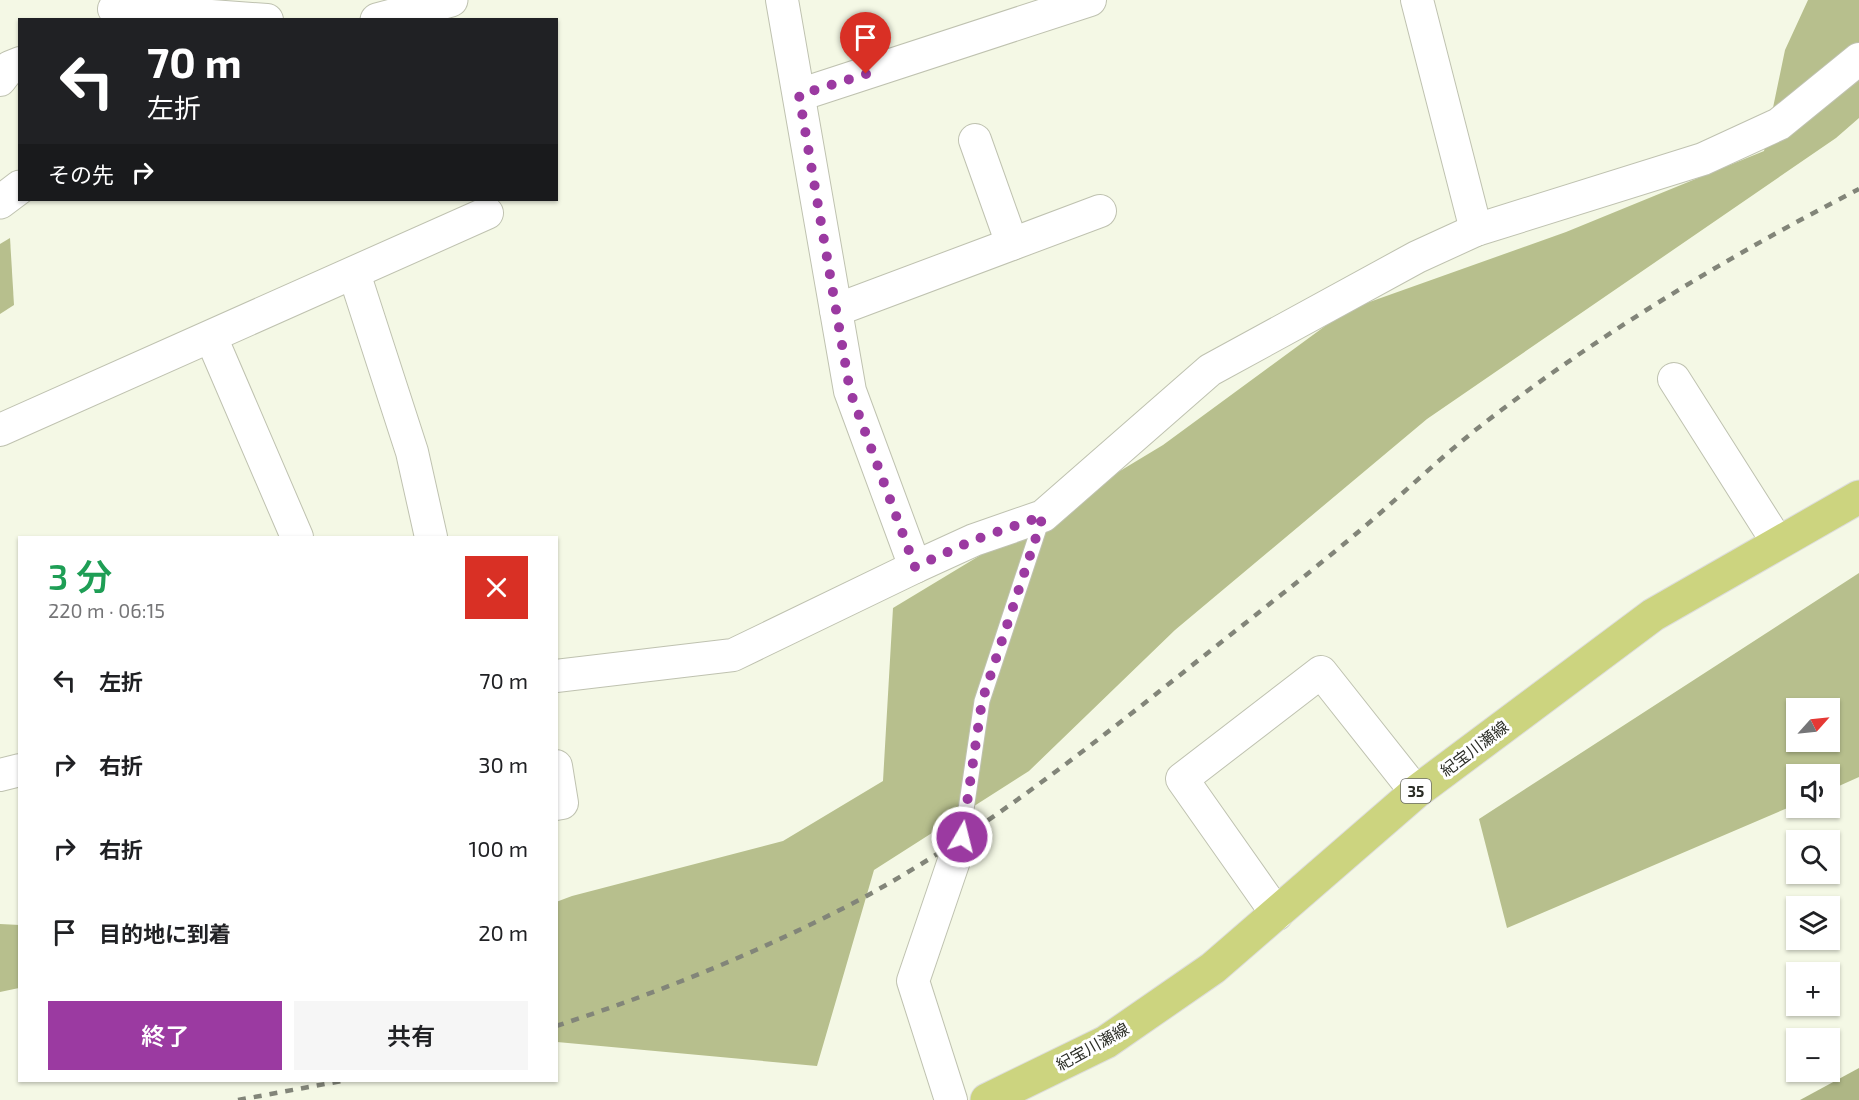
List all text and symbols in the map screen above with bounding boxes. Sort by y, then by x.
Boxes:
pin [840,12,891,74]
icon: arrive [849,21,882,54]
text: 70 m [147,36,242,86]
icon: left [48,42,126,120]
text: 左折 [147,91,201,123]
icon: right [126,156,159,189]
text: その先 [48,161,114,187]
text: 3 分 [48,554,112,597]
button: close [465,556,528,619]
text: 220 m · 06:15 [48,598,165,622]
icon: left [48,664,81,697]
text: 70 m [479,667,528,693]
text: 左折 [99,668,143,694]
north arrow [1786,698,1840,752]
map controls [1786,698,1840,1082]
street label: 紀宝川瀬線 [1436,716,1512,780]
icon: right [48,748,81,781]
text: 30 m [478,751,528,777]
text: 右折 [99,752,143,778]
button: sound [1786,764,1840,818]
road number: 35 [1401,779,1431,803]
position arrow [930,805,994,869]
button: search [1786,830,1840,884]
icon: right [48,832,81,865]
text: 100 m [469,835,528,861]
text: 右折 [99,836,143,862]
button: layers [1786,896,1840,950]
icon: arrive [48,916,81,949]
text: 20 m [478,919,528,945]
text: 目的地に到着 [99,920,231,946]
button: + [1786,962,1840,1016]
button: 終了 [48,1001,282,1070]
button: 共有 [294,1001,528,1070]
street label: 紀宝川瀬線 [1052,1018,1132,1074]
button: − [1786,1028,1840,1082]

